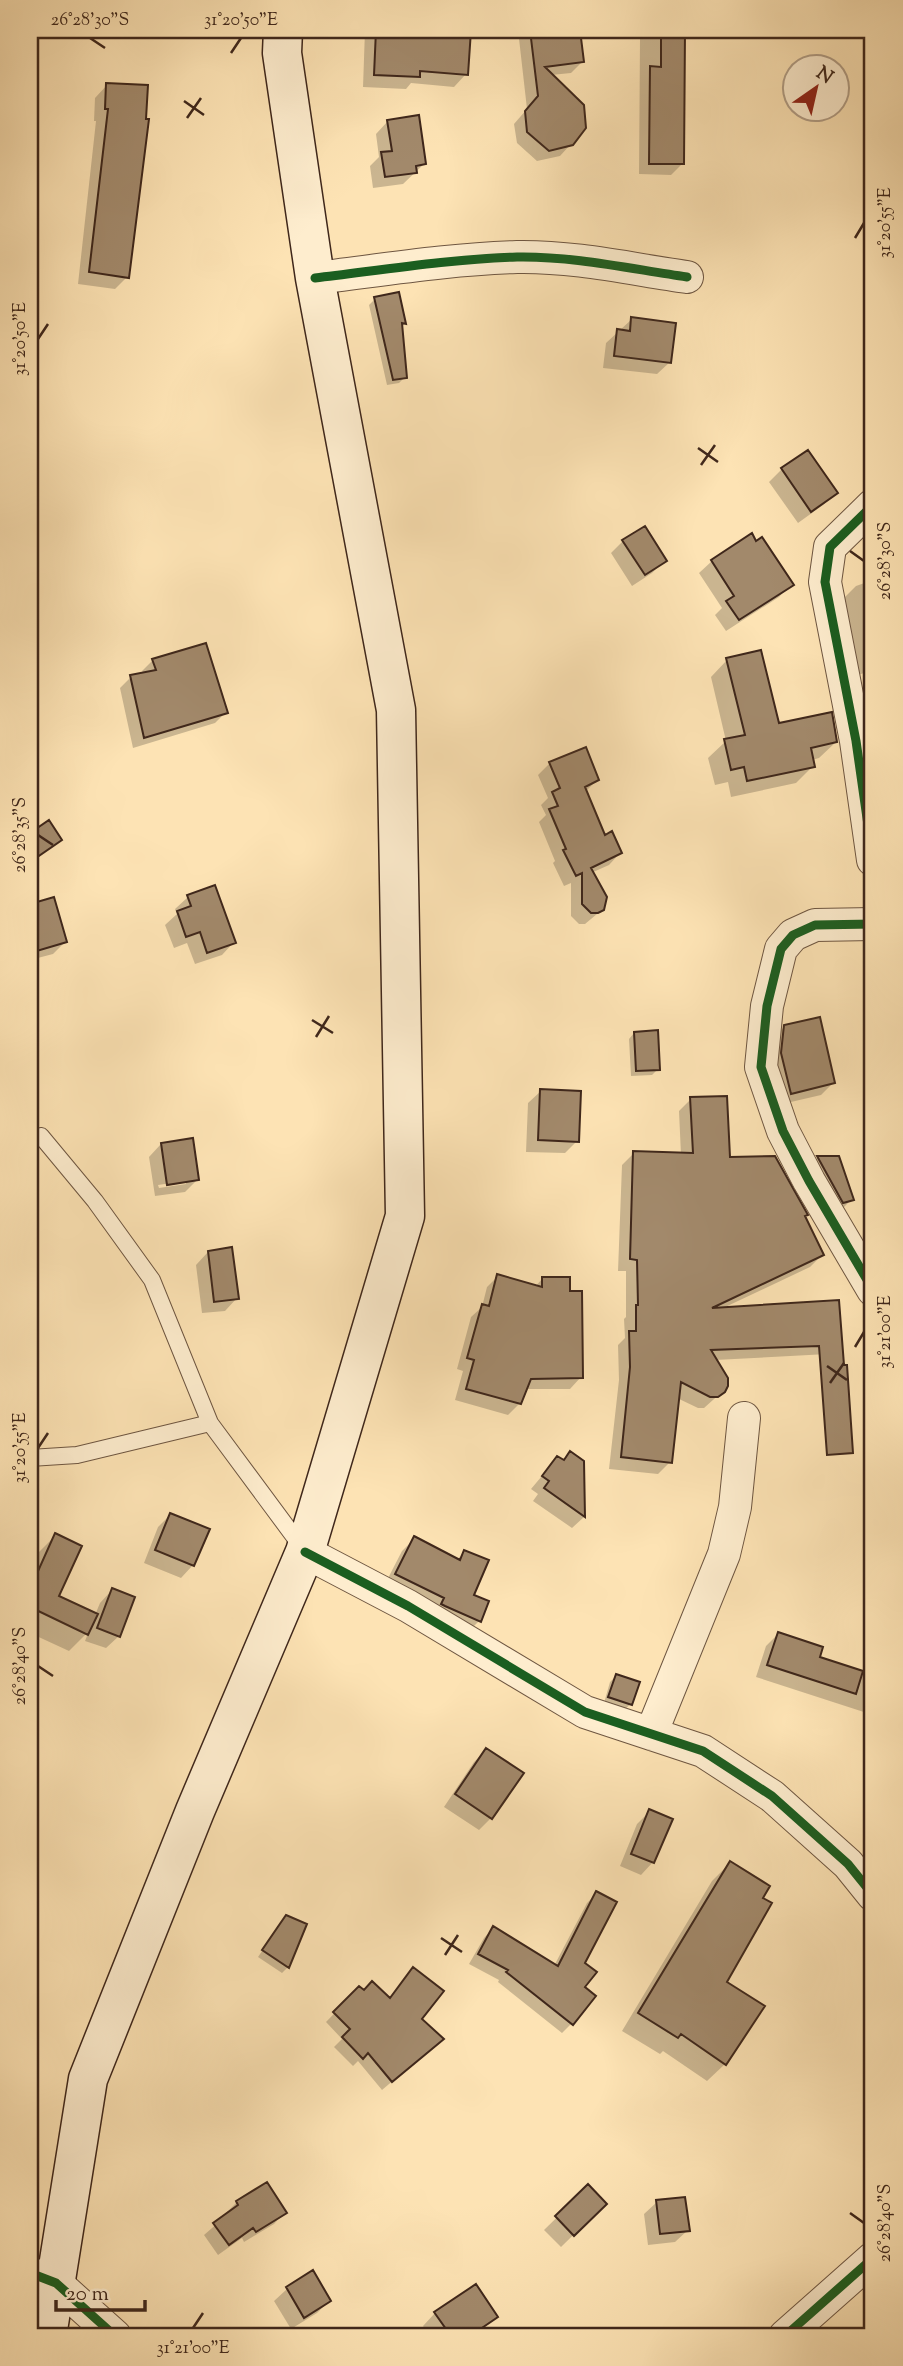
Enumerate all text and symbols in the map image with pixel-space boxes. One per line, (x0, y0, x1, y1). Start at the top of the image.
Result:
text: 26°28'30"S (51, 8, 129, 34)
text: 31°20'50"E (204, 8, 278, 34)
north arrow (780, 52, 850, 122)
text: N (810, 61, 838, 91)
text: 31°20'55"E (873, 187, 899, 259)
text: 31°20'50"E (8, 302, 34, 376)
text: 26°28'30"S (873, 522, 899, 600)
text: 26°28'35"S (8, 797, 34, 873)
text: 31°21'00"E (873, 1295, 899, 1369)
text: 31°20'55"E (8, 1412, 34, 1484)
text: 26°28'40"S (8, 1627, 34, 1705)
text: 26°28'40"S (873, 2184, 899, 2262)
scale bar (56, 2268, 145, 2312)
text: 20 m (66, 2280, 109, 2310)
text: 31°21'00"E (156, 2336, 230, 2362)

